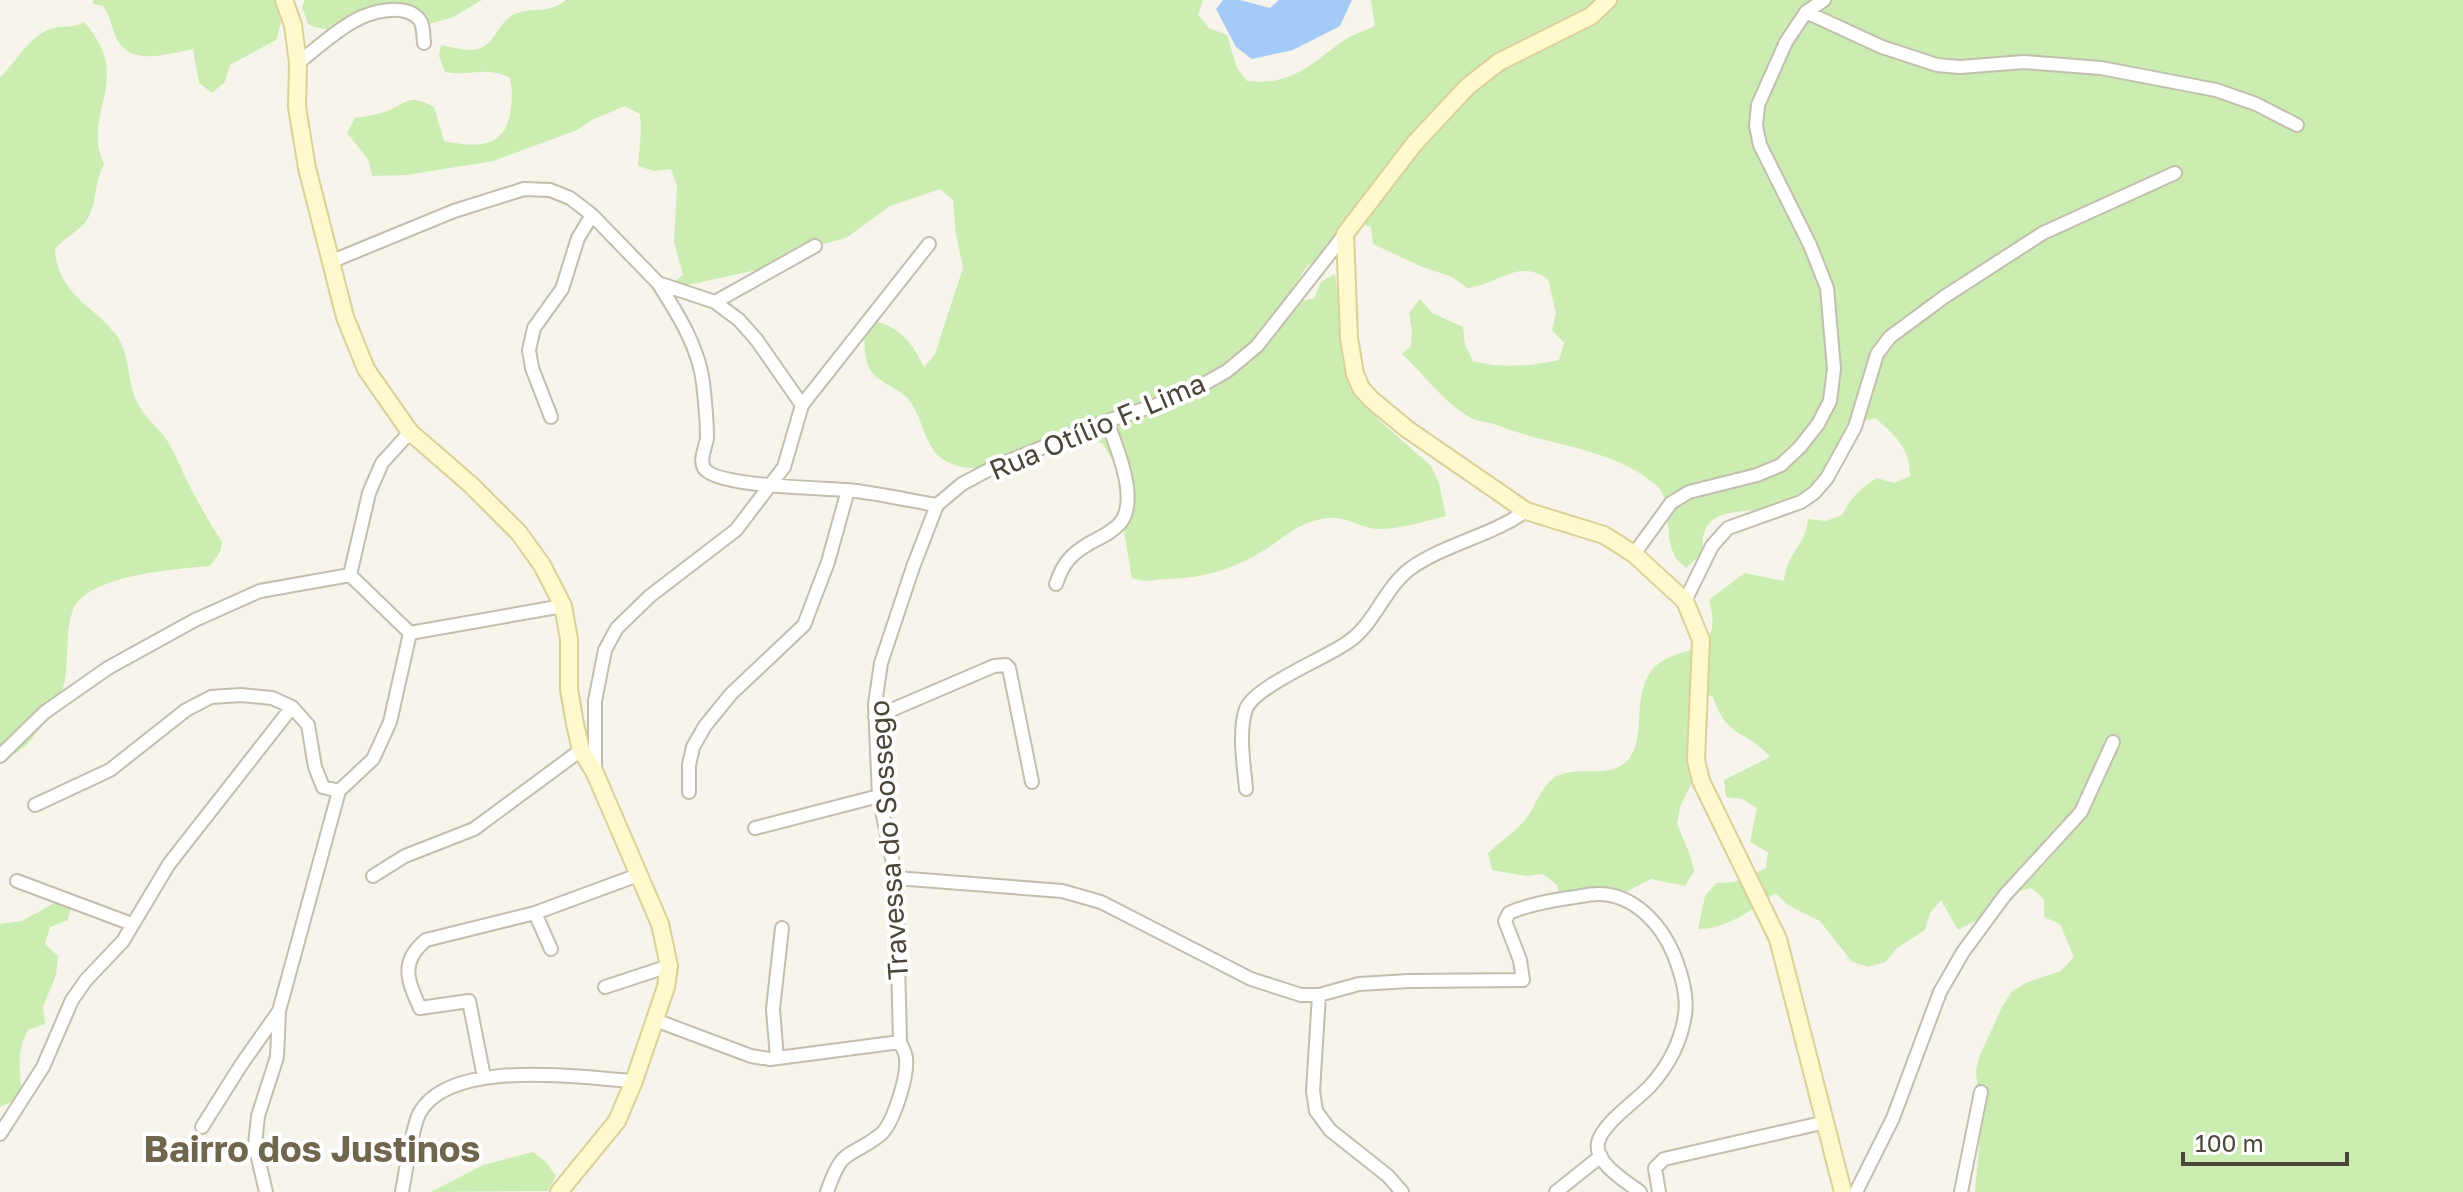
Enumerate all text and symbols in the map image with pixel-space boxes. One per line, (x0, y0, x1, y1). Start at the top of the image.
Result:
street label: Rua Otílio F. Lima (984, 366, 1210, 486)
street label: Travessa do Sossego (862, 699, 914, 981)
scale bar (2183, 1116, 2347, 1166)
district label: Bairro dos Justinos (144, 1127, 480, 1170)
text: 100 m (2195, 1128, 2264, 1157)

